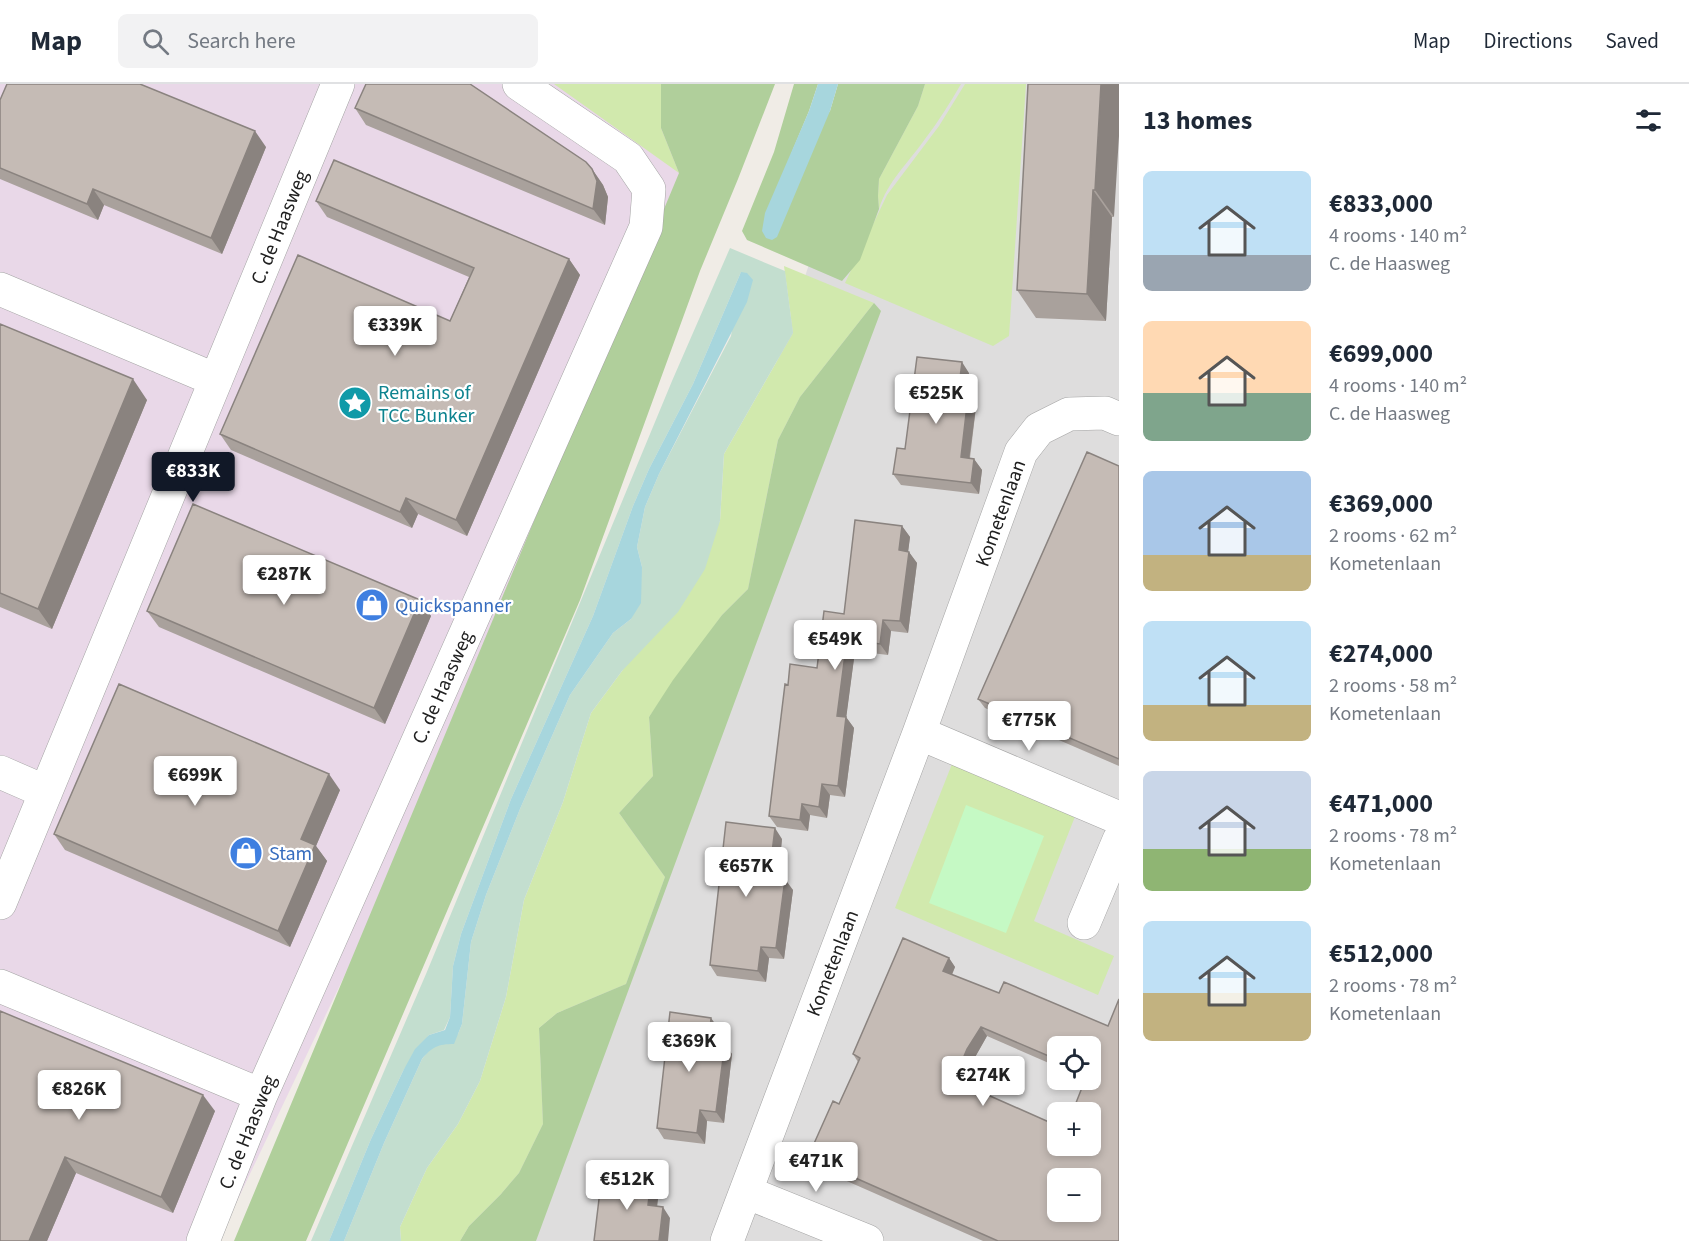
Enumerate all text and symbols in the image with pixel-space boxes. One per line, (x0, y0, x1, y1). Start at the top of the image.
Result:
search box (118, 14, 538, 68)
text: Map (30, 21, 82, 61)
icon: search (139, 25, 172, 58)
text: Search here (187, 25, 296, 57)
text: Map (1413, 26, 1451, 56)
text: Directions (1484, 26, 1572, 56)
text: Saved (1605, 26, 1659, 56)
text: 13 homes (1143, 102, 1252, 139)
icon: filters (1632, 104, 1665, 137)
street label: C. de Haasweg (244, 166, 316, 289)
text: €833,000 (1329, 185, 1433, 222)
icon: home (1191, 195, 1263, 267)
text: 4 rooms · 140 m² (1329, 222, 1467, 250)
text: C. de Haasweg (1329, 250, 1450, 278)
pin: €339K (353, 306, 437, 357)
text: €339K (368, 311, 422, 339)
text: €699,000 (1329, 335, 1433, 372)
icon: home (1191, 345, 1263, 417)
text: 4 rooms · 140 m² (1329, 372, 1467, 400)
pin: €525K (894, 374, 978, 425)
place label: Remains of TCC Bunker (378, 379, 475, 430)
text: €525K (909, 379, 963, 407)
place icon: Remains of TCC Bunker (337, 385, 373, 421)
text: C. de Haasweg (1329, 400, 1450, 428)
pin: €833K (151, 452, 235, 503)
street label: Kometenlaan (969, 456, 1033, 571)
text: €833K (166, 457, 220, 485)
text: €369,000 (1329, 485, 1433, 522)
icon: home (1191, 495, 1263, 567)
text: 2 rooms · 62 m² (1329, 522, 1457, 550)
text: Kometenlaan (1329, 550, 1441, 578)
pin: €287K (242, 555, 326, 606)
text: €287K (257, 560, 311, 588)
shop icon: Quickspanner (354, 587, 390, 623)
place label: Quickspanner (395, 592, 511, 620)
pin: €549K (793, 620, 877, 671)
text: €549K (808, 625, 862, 653)
street label: C. de Haasweg (405, 626, 480, 748)
text: €274,000 (1329, 635, 1433, 672)
icon: home (1191, 645, 1263, 717)
text: 2 rooms · 58 m² (1329, 672, 1457, 700)
text: Kometenlaan (1329, 700, 1441, 728)
pin: €775K (987, 701, 1071, 752)
text: €775K (1002, 706, 1056, 734)
pin: €699K (153, 756, 237, 807)
text: €699K (168, 761, 222, 789)
text: €471,000 (1329, 785, 1433, 822)
icon: home (1191, 795, 1263, 867)
text: 2 rooms · 78 m² (1329, 822, 1457, 850)
shop icon: Stam (228, 835, 264, 871)
place label: Stam (269, 840, 312, 868)
pin: €657K (704, 847, 788, 898)
text: Kometenlaan (1329, 850, 1441, 878)
text: €657K (719, 852, 773, 880)
street label: Kometenlaan (800, 906, 866, 1021)
text: €512,000 (1329, 935, 1433, 972)
icon: home (1191, 945, 1263, 1017)
text: 2 rooms · 78 m² (1329, 972, 1457, 1000)
text: Kometenlaan (1329, 1000, 1441, 1028)
pin: €369K (647, 1022, 731, 1073)
text: €369K (662, 1027, 716, 1055)
map controls (1047, 1036, 1101, 1222)
button: locate (1047, 1036, 1101, 1090)
pin: €274K (941, 1056, 1025, 1107)
text: €274K (956, 1061, 1010, 1089)
pin: €826K (37, 1070, 121, 1121)
street label: C. de Haasweg (212, 1071, 284, 1194)
text: €826K (52, 1075, 106, 1103)
button: + (1047, 1102, 1101, 1156)
pin: €471K (774, 1142, 858, 1193)
text: €471K (789, 1147, 843, 1175)
pin: €512K (585, 1160, 669, 1211)
text: €512K (600, 1165, 654, 1193)
button: − (1047, 1168, 1101, 1222)

